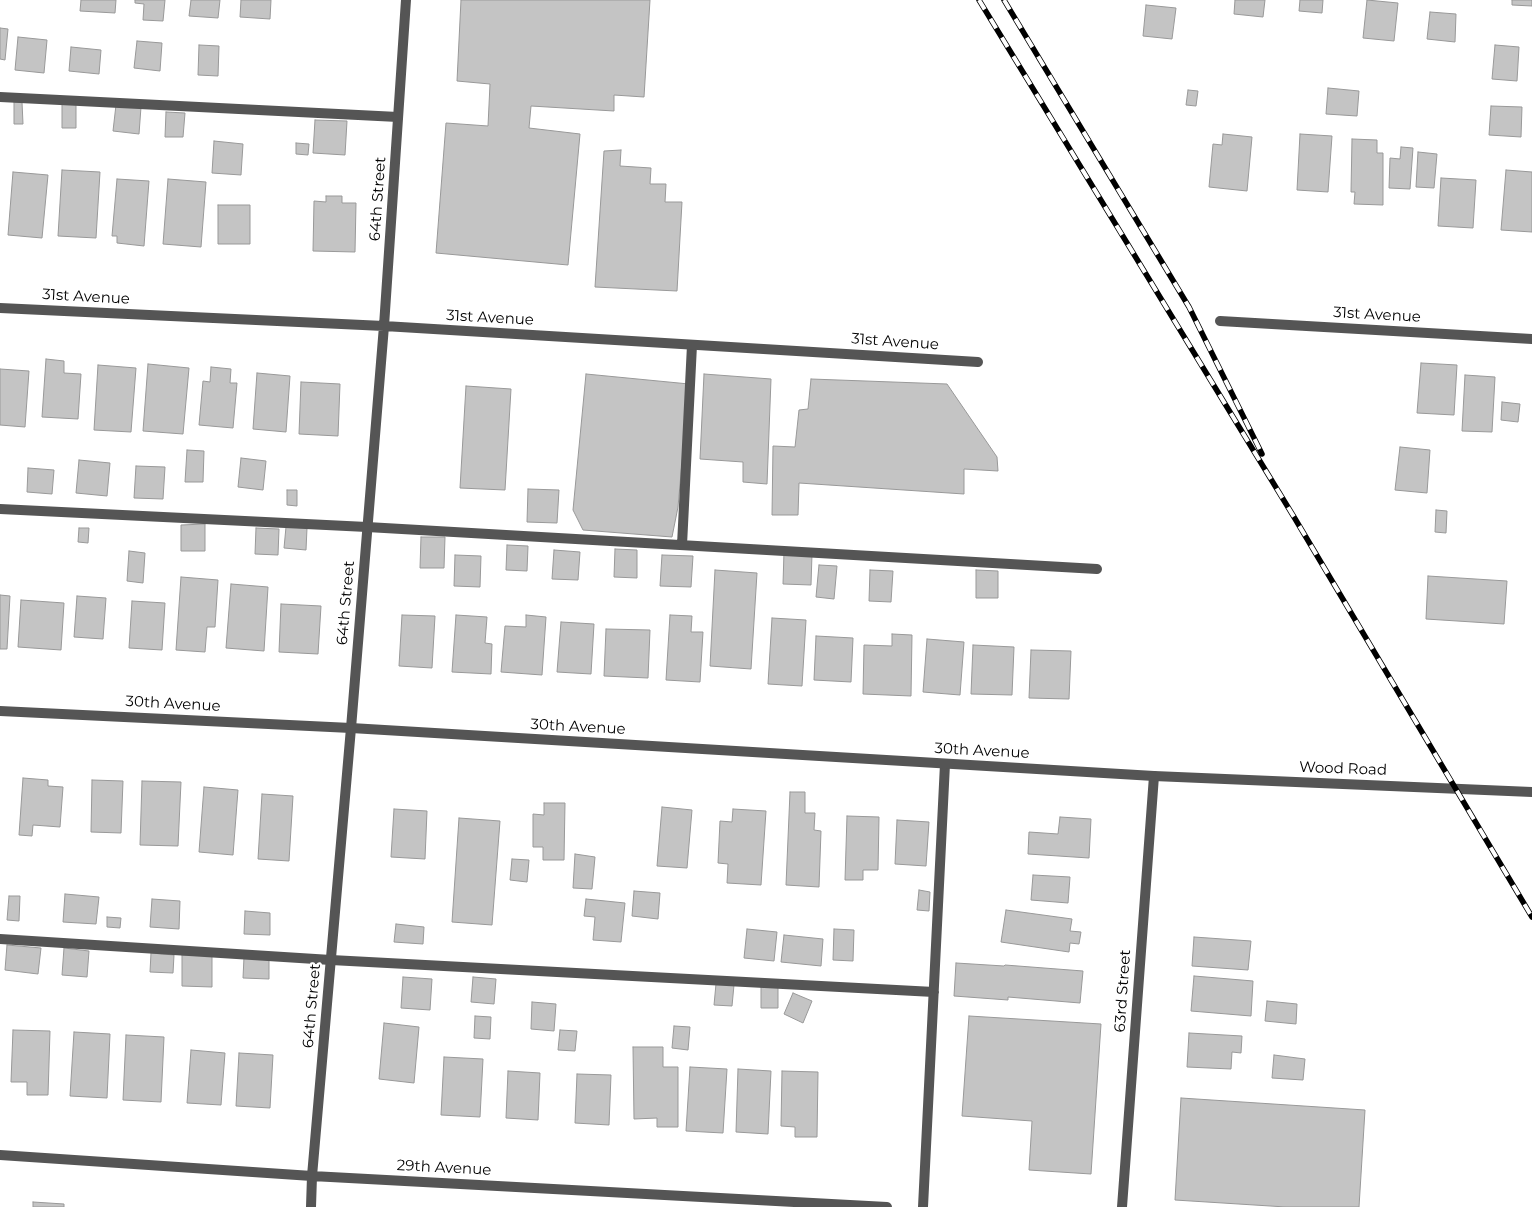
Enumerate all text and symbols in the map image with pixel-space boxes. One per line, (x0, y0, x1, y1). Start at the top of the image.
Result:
street label: 64th Street (366, 156, 390, 242)
street label: 31st Avenue (42, 286, 130, 308)
street label: 31st Avenue (1333, 304, 1421, 326)
street label: 31st Avenue (446, 307, 534, 329)
street label: 31st Avenue (851, 330, 939, 354)
street label: 64th Street (333, 560, 359, 646)
street label: 30th Avenue (125, 693, 221, 715)
street label: 30th Avenue (530, 716, 626, 738)
street label: 30th Avenue (934, 740, 1030, 762)
street label: Wood Road (1299, 758, 1387, 780)
street label: 63rd Street (1111, 949, 1135, 1033)
street label: 64th Street (299, 963, 325, 1049)
street label: 29th Avenue (396, 1157, 492, 1179)

